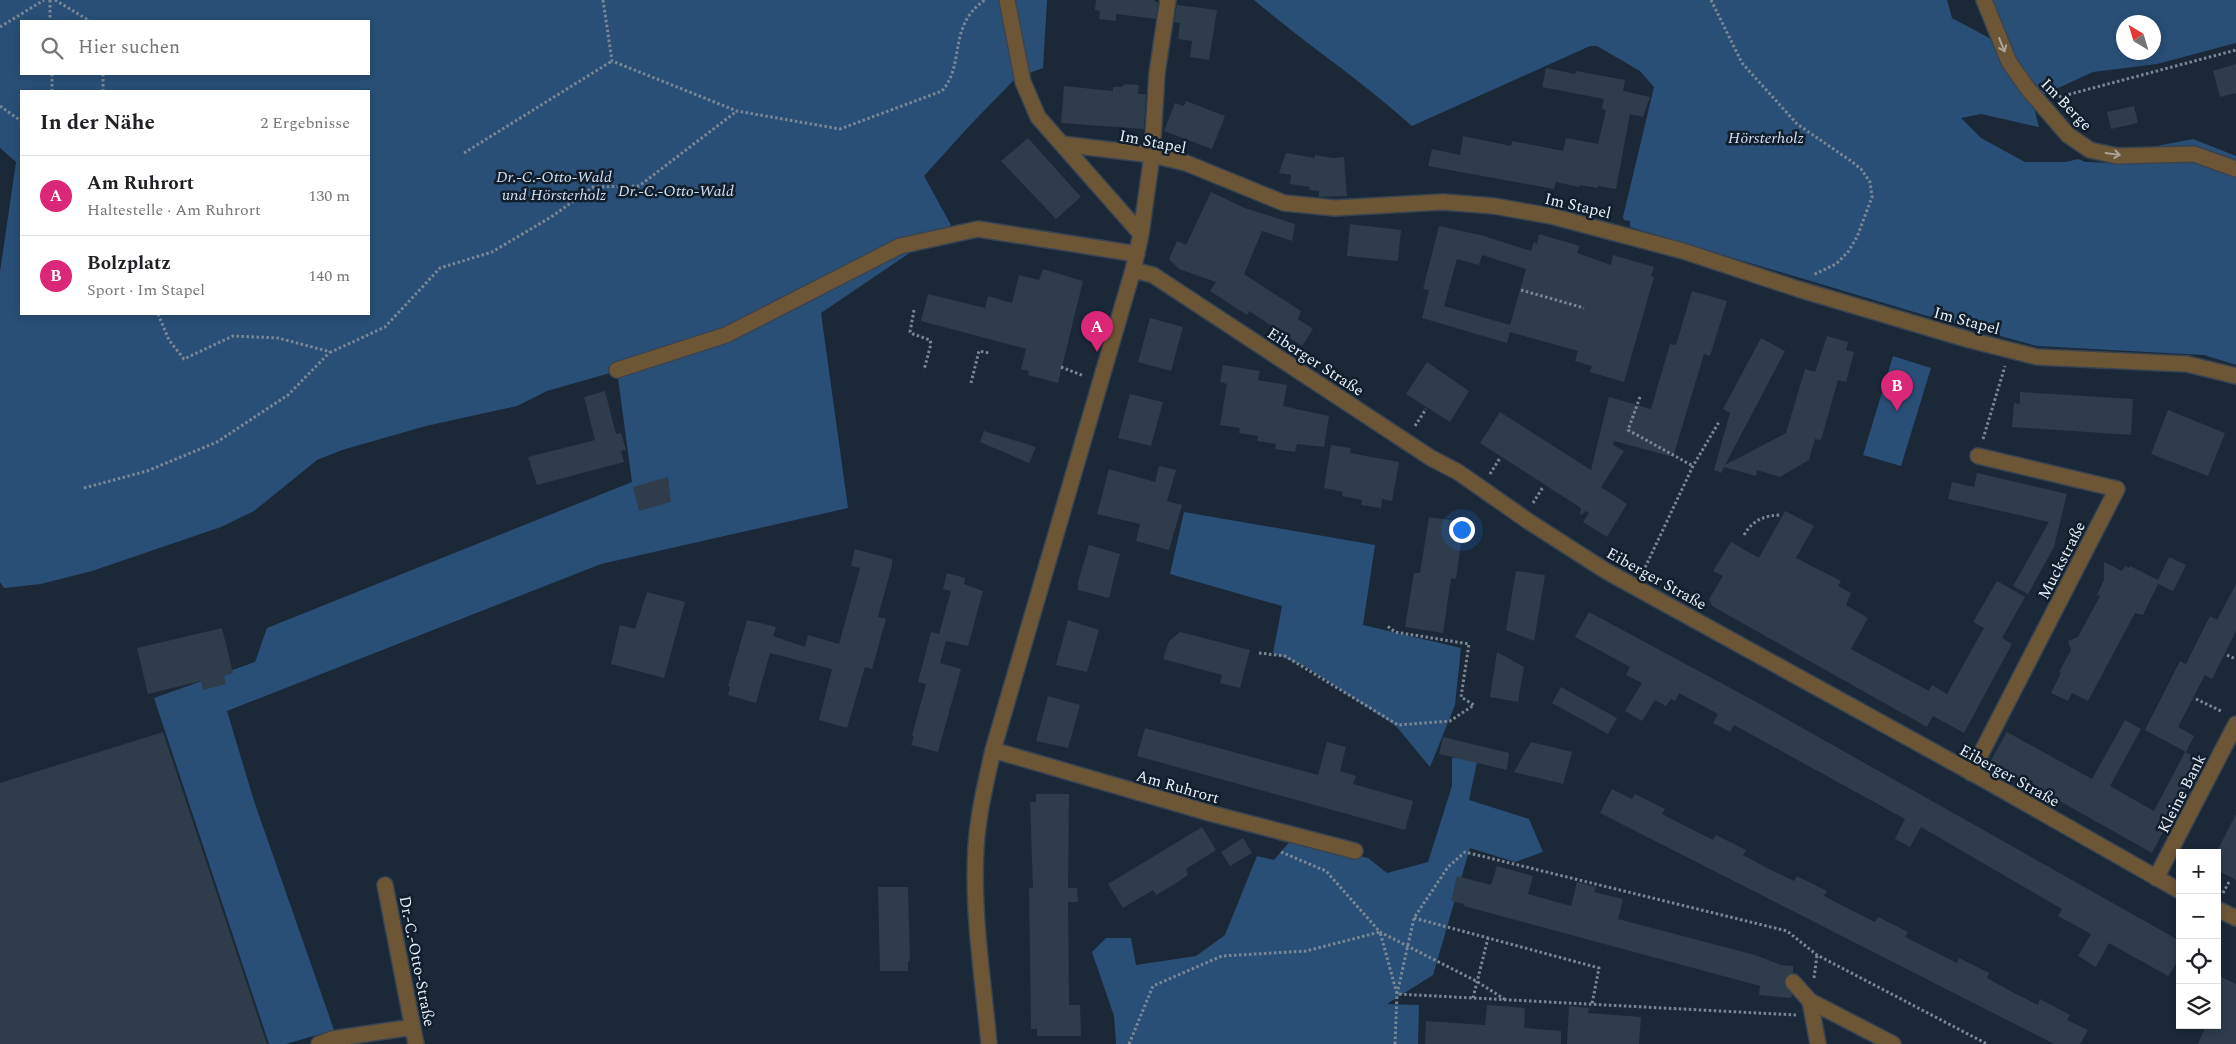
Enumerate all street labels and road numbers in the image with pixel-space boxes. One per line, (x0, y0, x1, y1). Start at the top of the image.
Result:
street label: Im Berge (2035, 73, 2098, 136)
street label: Im Stapel (1117, 124, 1188, 160)
street label: Im Stapel (1542, 187, 1613, 225)
street label: Im Stapel (1931, 301, 2003, 341)
street label: Eiberger Straße (1262, 321, 1369, 402)
street label: Muckstraße (2032, 517, 2092, 604)
street label: Eiberger Straße (1602, 541, 1711, 616)
street label: Eiberger Straße (1955, 738, 2064, 813)
street label: Kleine Bank (2152, 750, 2212, 837)
street label: Am Ruhrort (1133, 764, 1223, 810)
street label: Dr.-C.-Otto-Straße (393, 894, 441, 1029)

